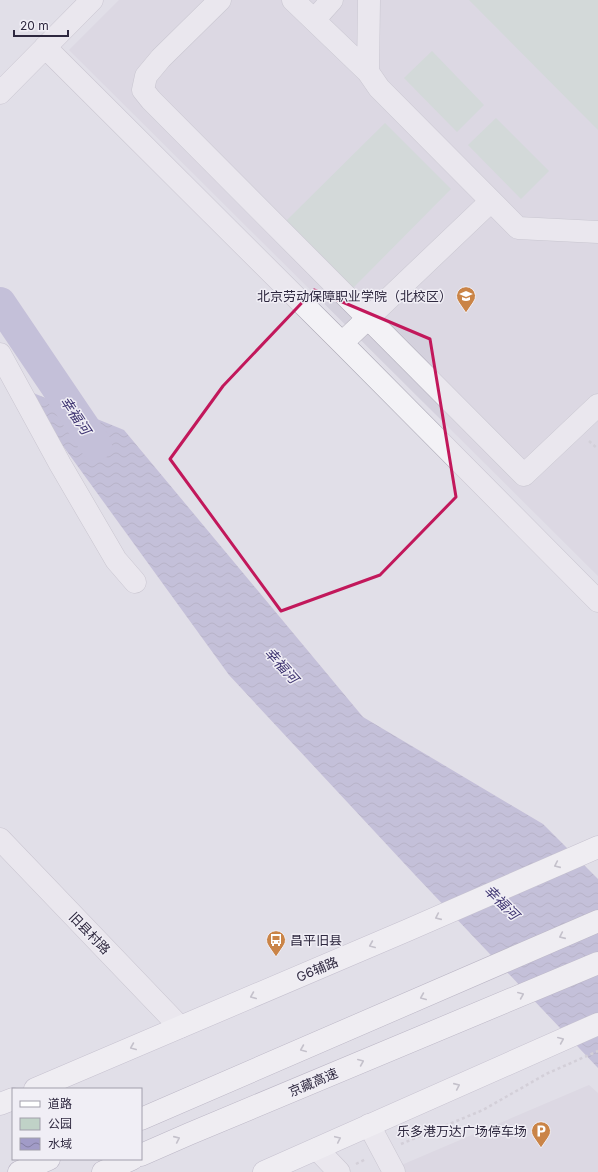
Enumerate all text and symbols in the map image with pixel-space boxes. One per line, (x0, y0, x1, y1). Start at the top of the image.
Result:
scale bar (14, 12, 68, 38)
text: 20 m (20, 18, 49, 33)
school or university icon: 北京劳动保障职业学院（北校区） (455, 285, 477, 313)
place label: 北京劳动保障职业学院（北校区） (257, 288, 452, 304)
water label: 幸福河 (57, 393, 96, 440)
water label: 幸福河 (262, 644, 304, 689)
one-way arrow (553, 860, 561, 868)
water label: 幸福河 (481, 881, 525, 925)
street label: 旧县村路 (66, 909, 114, 957)
one-way arrow (434, 912, 442, 920)
bus stop icon: 昌平旧县 (265, 929, 287, 957)
one-way arrow (559, 931, 567, 939)
place label: 昌平旧县 (290, 932, 342, 948)
one-way arrow (369, 940, 377, 948)
street label: G6辅路 (294, 953, 340, 985)
one-way arrow (249, 991, 257, 999)
one-way arrow (518, 992, 525, 1000)
one-way arrow (419, 993, 426, 1001)
one-way arrow (556, 1037, 564, 1045)
one-way arrow (130, 1042, 138, 1050)
one-way arrow (300, 1044, 308, 1052)
one-way arrow (358, 1059, 365, 1067)
street label: 京藏高速 (286, 1064, 340, 1100)
one-way arrow (453, 1083, 460, 1091)
legend (12, 1088, 142, 1160)
text: 道路 (48, 1096, 72, 1111)
text: 公园 (48, 1116, 72, 1131)
parking icon: 乐多港万达广场停车场 (530, 1120, 552, 1148)
place label: 乐多港万达广场停车场 (397, 1123, 527, 1139)
text: 水域 (48, 1136, 72, 1151)
one-way arrow (172, 1136, 180, 1144)
one-way arrow (334, 1136, 342, 1144)

